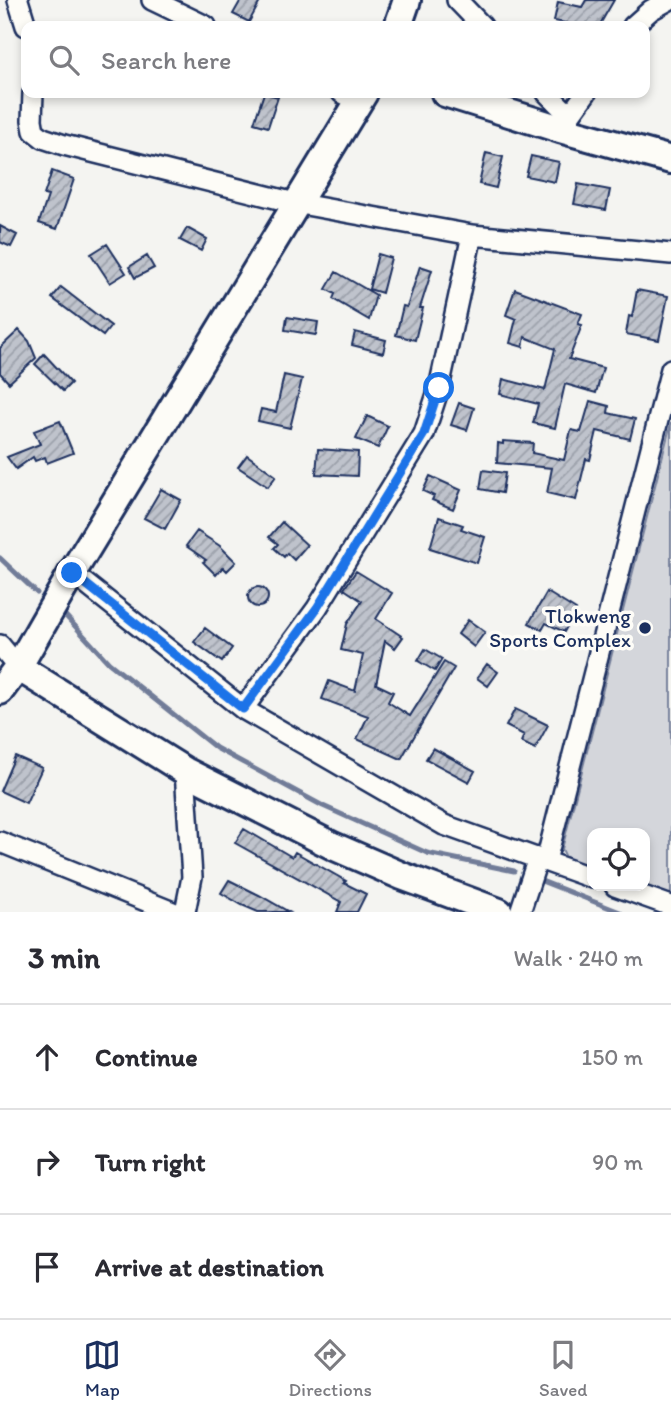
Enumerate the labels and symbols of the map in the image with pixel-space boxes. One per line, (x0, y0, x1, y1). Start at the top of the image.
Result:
route start (423, 372, 454, 403)
route end (56, 557, 87, 588)
place label: Tlokweng Sports Complex (489, 603, 631, 652)
marker: Tlokweng Sports Complex (637, 620, 653, 636)

